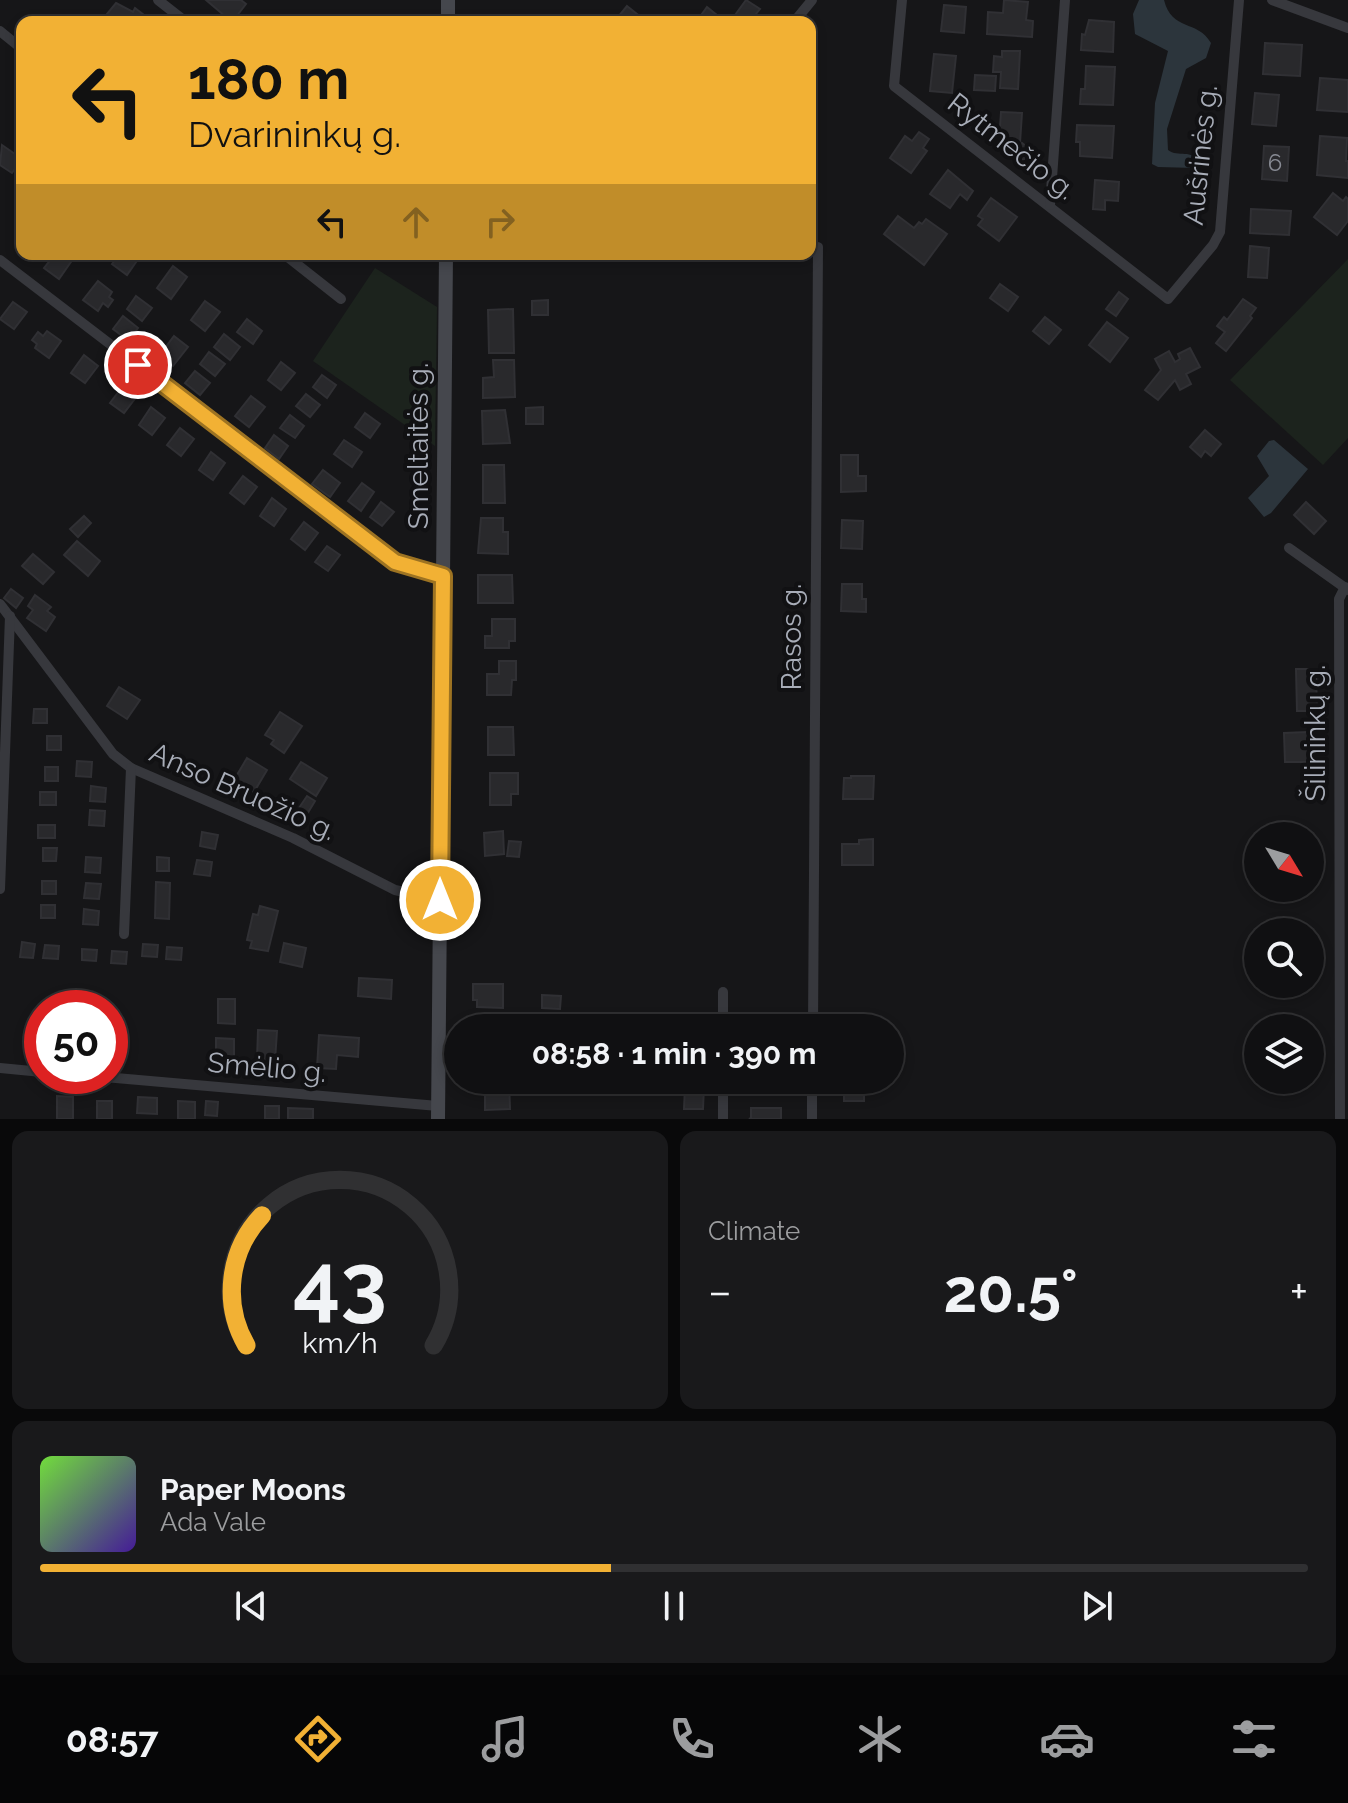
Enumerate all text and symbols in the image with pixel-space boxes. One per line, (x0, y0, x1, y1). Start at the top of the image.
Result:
text: 180 m (188, 46, 349, 112)
icon: left (56, 48, 160, 152)
street label: Aušrinės g. (1177, 83, 1224, 227)
street label: Rytmečio g. (941, 86, 1082, 206)
text: Dvarininkų g. (188, 113, 401, 155)
house number: 6 (1268, 148, 1282, 177)
icon: left (310, 200, 354, 244)
icon: ahead (394, 200, 438, 244)
icon: right (478, 200, 522, 244)
pin (104, 331, 172, 399)
icon: arrive (116, 343, 160, 387)
street label: Smeltaitės g. (402, 363, 435, 529)
street label: Rasos g. (775, 584, 808, 690)
street label: Šilininkų g. (1298, 665, 1332, 801)
street label: Anso Bruožio g. (145, 736, 341, 847)
north arrow (1244, 822, 1324, 902)
map controls (1244, 822, 1324, 1094)
position arrow (398, 858, 482, 942)
button: search (1244, 918, 1324, 998)
speed limit sign: 50 (24, 990, 128, 1094)
button: layers (1244, 1014, 1324, 1094)
text: 08:58 · 1 min · 390 m (532, 1036, 816, 1071)
street label: Smėlio g. (206, 1046, 328, 1089)
text: Climate (708, 1216, 800, 1246)
text: 43 (293, 1234, 387, 1331)
text: 20.5° (943, 1256, 1078, 1326)
text: − (708, 1266, 732, 1317)
text: + (1290, 1266, 1308, 1317)
text: km/h (302, 1326, 378, 1360)
text: Paper Moons (160, 1472, 346, 1507)
text: Ada Vale (160, 1507, 266, 1537)
icon: previous (229, 1584, 273, 1628)
icon: pause (652, 1584, 696, 1628)
icon: next (1075, 1584, 1119, 1628)
icon: directions (290, 1711, 346, 1767)
icon: music (477, 1711, 533, 1767)
icon: phone (664, 1711, 720, 1767)
icon: climate (852, 1711, 908, 1767)
icon: car (1039, 1711, 1095, 1767)
icon: filters (1226, 1711, 1282, 1767)
text: 08:57 (66, 1718, 159, 1760)

